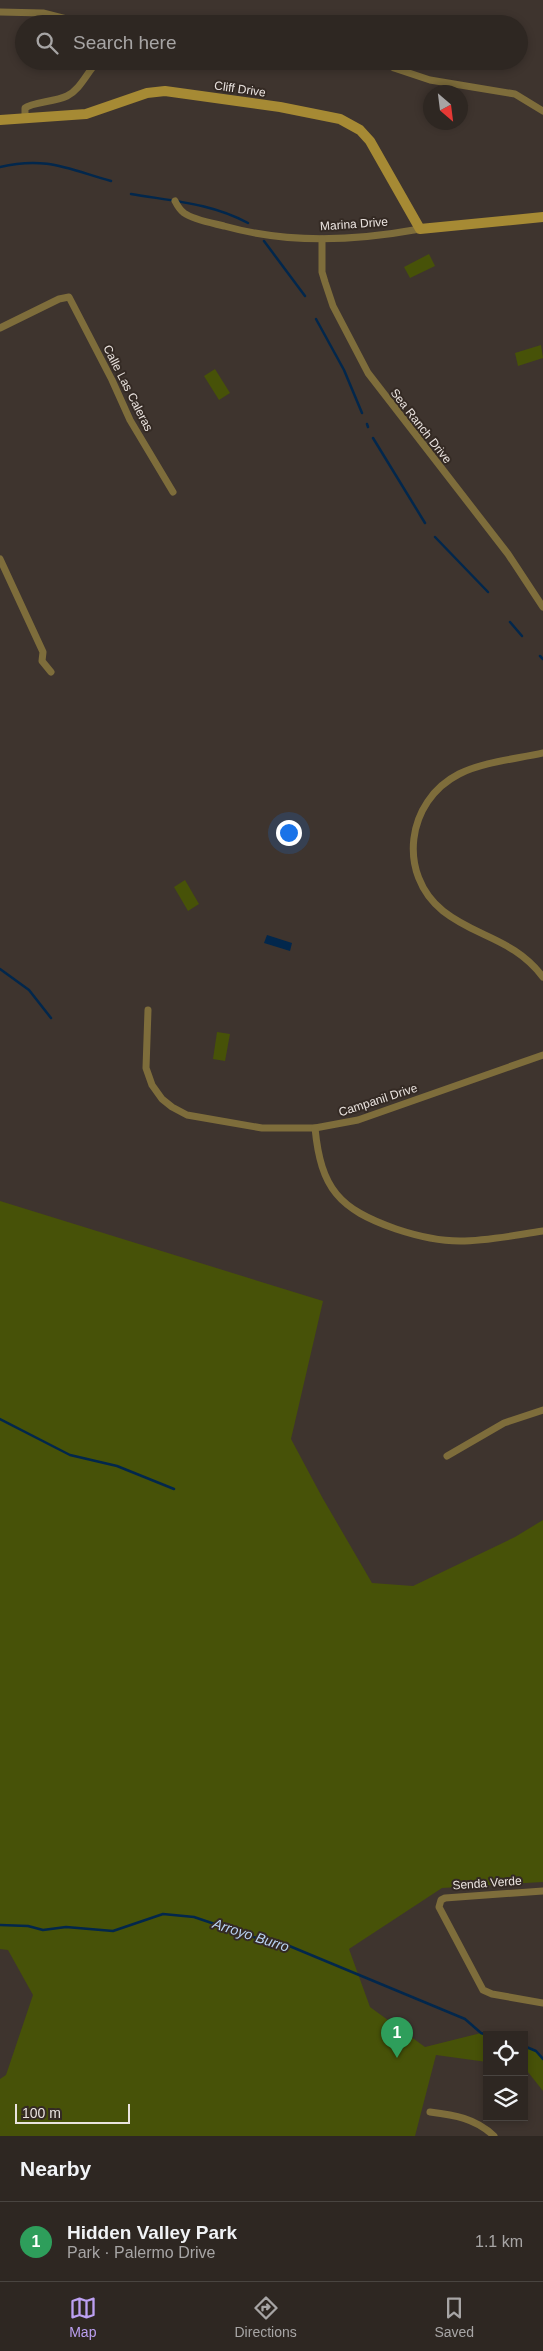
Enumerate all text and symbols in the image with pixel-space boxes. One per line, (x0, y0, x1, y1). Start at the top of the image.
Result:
search box (15, 15, 528, 70)
icon: search (33, 29, 61, 57)
text: Search here (73, 32, 177, 53)
street label: Cliff Drive (213, 78, 267, 100)
north arrow (423, 85, 468, 130)
street label: Marina Drive (320, 215, 389, 233)
street label: Calle Las Caleras (100, 343, 156, 433)
street label: Sea Ranch Drive (388, 386, 455, 466)
your location (276, 820, 302, 846)
street label: Campanil Drive (337, 1081, 419, 1119)
street label: Senda Verde (452, 1874, 522, 1892)
water label: Arroyo Burro (210, 1915, 291, 1955)
pin: 1 (381, 2017, 413, 2058)
map controls (483, 2031, 528, 2121)
button: locate (483, 2031, 528, 2076)
button: layers (483, 2076, 528, 2121)
scale bar (15, 2101, 130, 2124)
text: 100 m (22, 2105, 61, 2121)
text: Nearby (20, 2157, 91, 2180)
text: Hidden Valley Park (67, 2222, 237, 2243)
text: 1 (32, 2233, 40, 2250)
text: 1.1 km (475, 2233, 523, 2250)
text: Park · Palermo Drive (67, 2244, 215, 2261)
tab: Map (69, 2294, 97, 2340)
tab: Directions (235, 2294, 297, 2340)
tab: Saved (434, 2294, 474, 2340)

